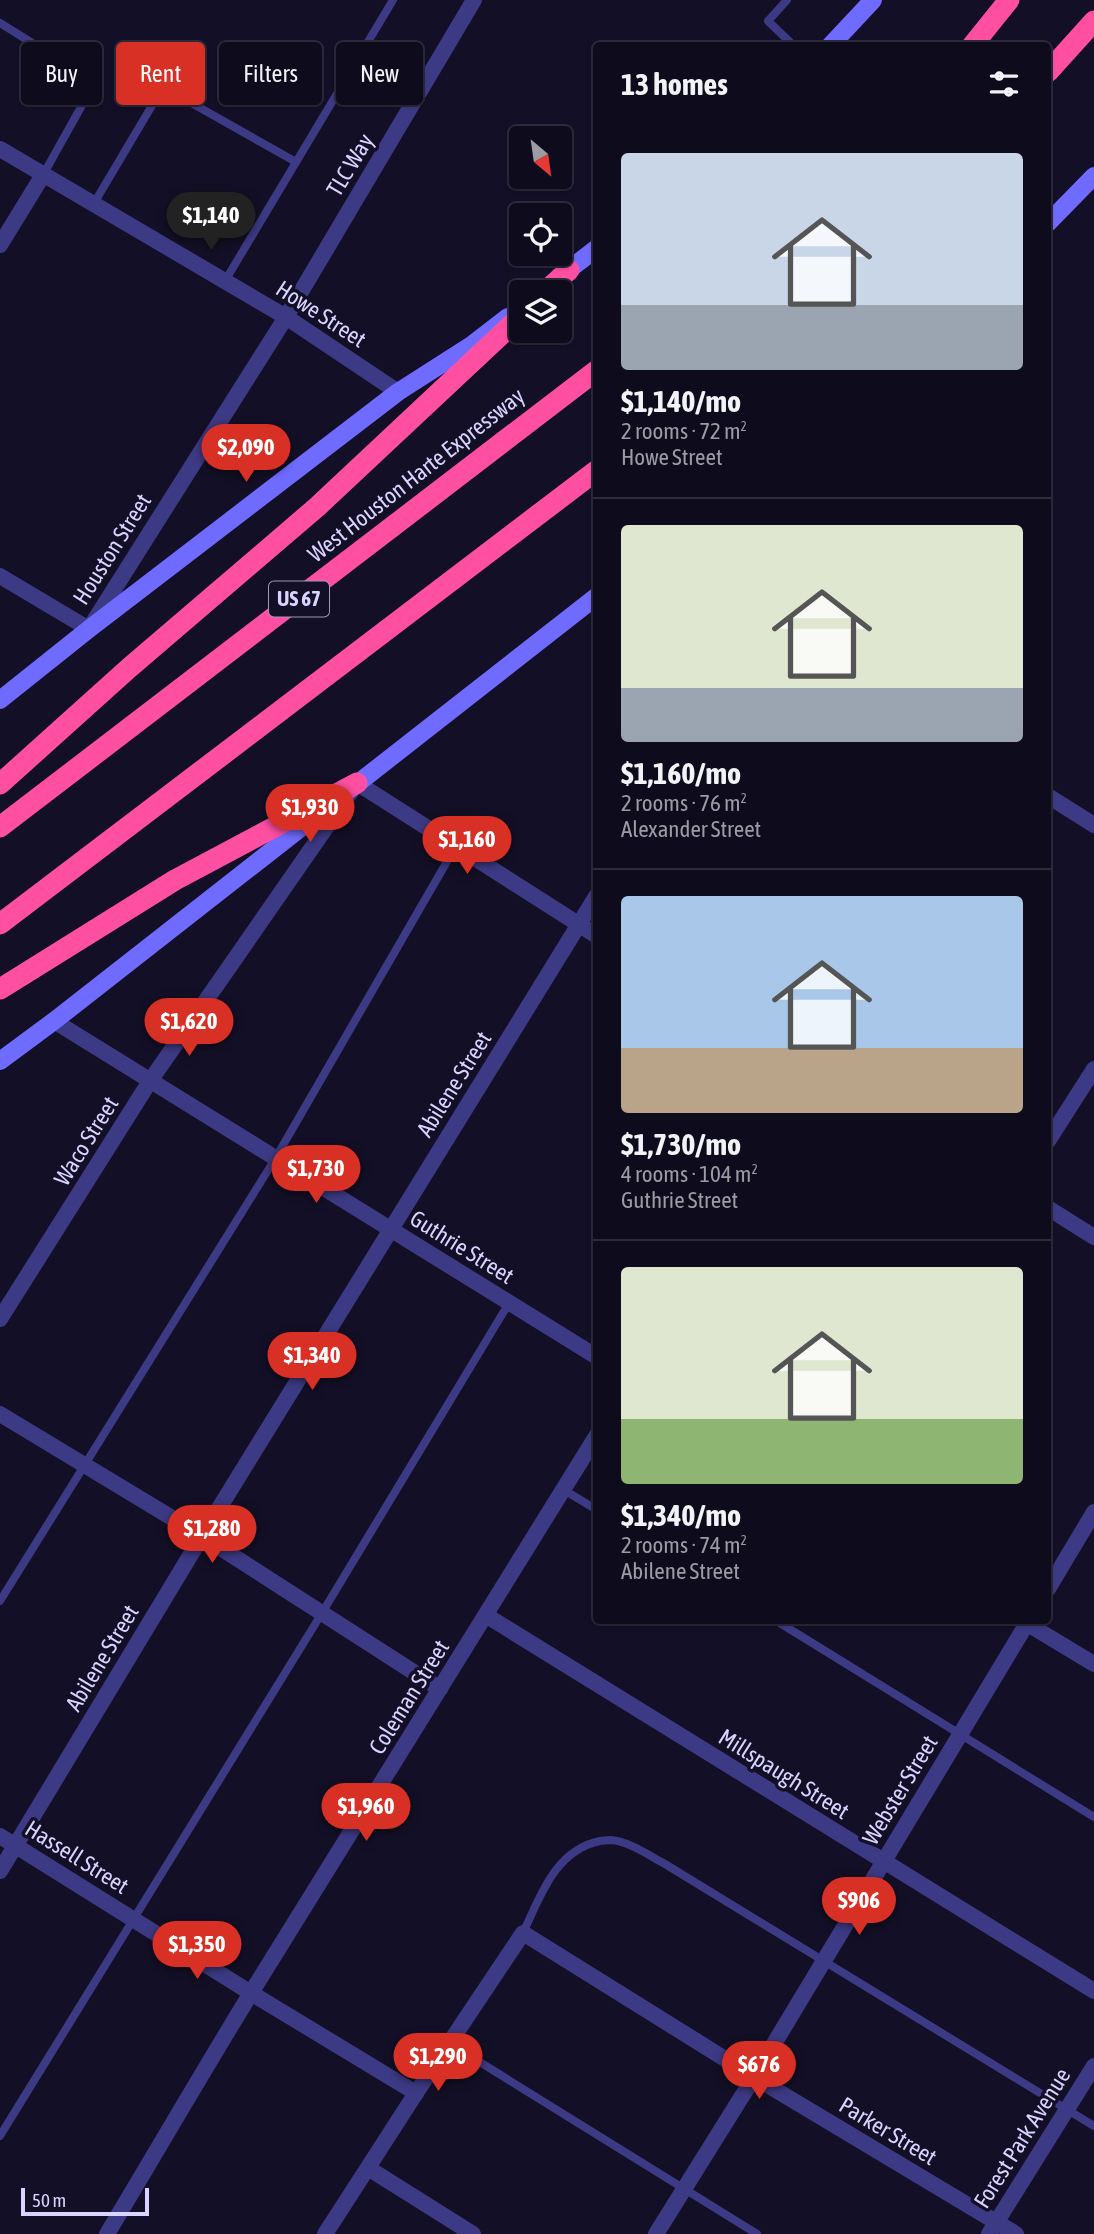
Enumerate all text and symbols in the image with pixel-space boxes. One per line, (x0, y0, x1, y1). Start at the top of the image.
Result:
chip: Buy (21, 42, 102, 105)
chip: Rent (116, 42, 205, 105)
chip: Filters (219, 42, 322, 105)
chip: New (336, 42, 423, 105)
icon: filters (985, 65, 1023, 103)
text: 13 homes (621, 67, 728, 101)
north arrow (509, 126, 572, 189)
map controls (509, 126, 572, 343)
street label: TLC Way (321, 129, 379, 201)
pin: $1,140 (154, 192, 268, 252)
icon: home (759, 199, 885, 325)
text: $1,140 (183, 202, 240, 228)
button: locate (509, 203, 572, 266)
street label: Howe Street (271, 275, 371, 353)
button: layers (509, 280, 572, 343)
street label: West Houston Harte Expressway (303, 383, 529, 567)
text: $1,140/mo (621, 384, 741, 418)
text: 2 rooms · 72 m² (621, 418, 747, 444)
pin: $2,090 (189, 424, 303, 484)
text: $2,090 (218, 434, 275, 460)
text: Howe Street (621, 444, 723, 470)
street label: Houston Street (68, 489, 156, 609)
icon: home (759, 571, 885, 697)
road number: US 67 (269, 582, 329, 616)
text: $1,160/mo (621, 756, 741, 790)
pin: $1,930 (253, 784, 367, 844)
text: 2 rooms · 76 m² (621, 790, 747, 816)
text: $1,930 (282, 794, 339, 820)
pin: $1,160 (410, 816, 524, 876)
text: Alexander Street (621, 816, 761, 842)
text: $1,160 (439, 826, 496, 852)
icon: home (759, 942, 885, 1068)
pin: $1,620 (132, 998, 246, 1058)
text: $1,620 (161, 1008, 218, 1034)
street label: Abilene Street (411, 1027, 497, 1141)
street label: Waco Street (49, 1092, 123, 1190)
text: $1,730/mo (621, 1127, 741, 1161)
pin: $1,730 (259, 1146, 373, 1205)
text: $1,730 (288, 1155, 345, 1181)
text: 4 rooms · 104 m² (621, 1161, 758, 1187)
text: Guthrie Street (621, 1187, 738, 1213)
street label: Guthrie Street (405, 1205, 519, 1289)
icon: home (759, 1313, 885, 1439)
pin: $1,340 (255, 1332, 369, 1392)
text: $1,340 (284, 1342, 341, 1368)
text: $1,340/mo (621, 1498, 741, 1532)
pin: $1,280 (155, 1506, 269, 1565)
text: $1,280 (184, 1515, 241, 1541)
text: 2 rooms · 74 m² (621, 1532, 747, 1558)
text: Abilene Street (621, 1558, 740, 1584)
street label: Abilene Street (60, 1600, 144, 1716)
street label: Coleman Street (364, 1635, 454, 1759)
street label: Millspaugh Street (714, 1724, 854, 1824)
street label: Webster Street (857, 1731, 943, 1849)
pin: $1,960 (309, 1784, 423, 1843)
text: $1,960 (338, 1793, 395, 1819)
street label: Hassell Street (21, 1815, 133, 1899)
pin: $906 (818, 1878, 900, 1937)
text: $906 (838, 1887, 880, 1913)
pin: $1,350 (140, 1922, 254, 1981)
text: $1,350 (169, 1931, 226, 1957)
pin: $1,290 (381, 2034, 495, 2093)
pin: $676 (718, 2042, 800, 2101)
text: $1,290 (410, 2043, 467, 2069)
text: $676 (738, 2051, 780, 2077)
street label: Forest Park Avenue (969, 2063, 1075, 2213)
street label: Parker Street (835, 2092, 941, 2170)
scale bar (21, 2185, 149, 2217)
text: 50 m (32, 2189, 66, 2211)

